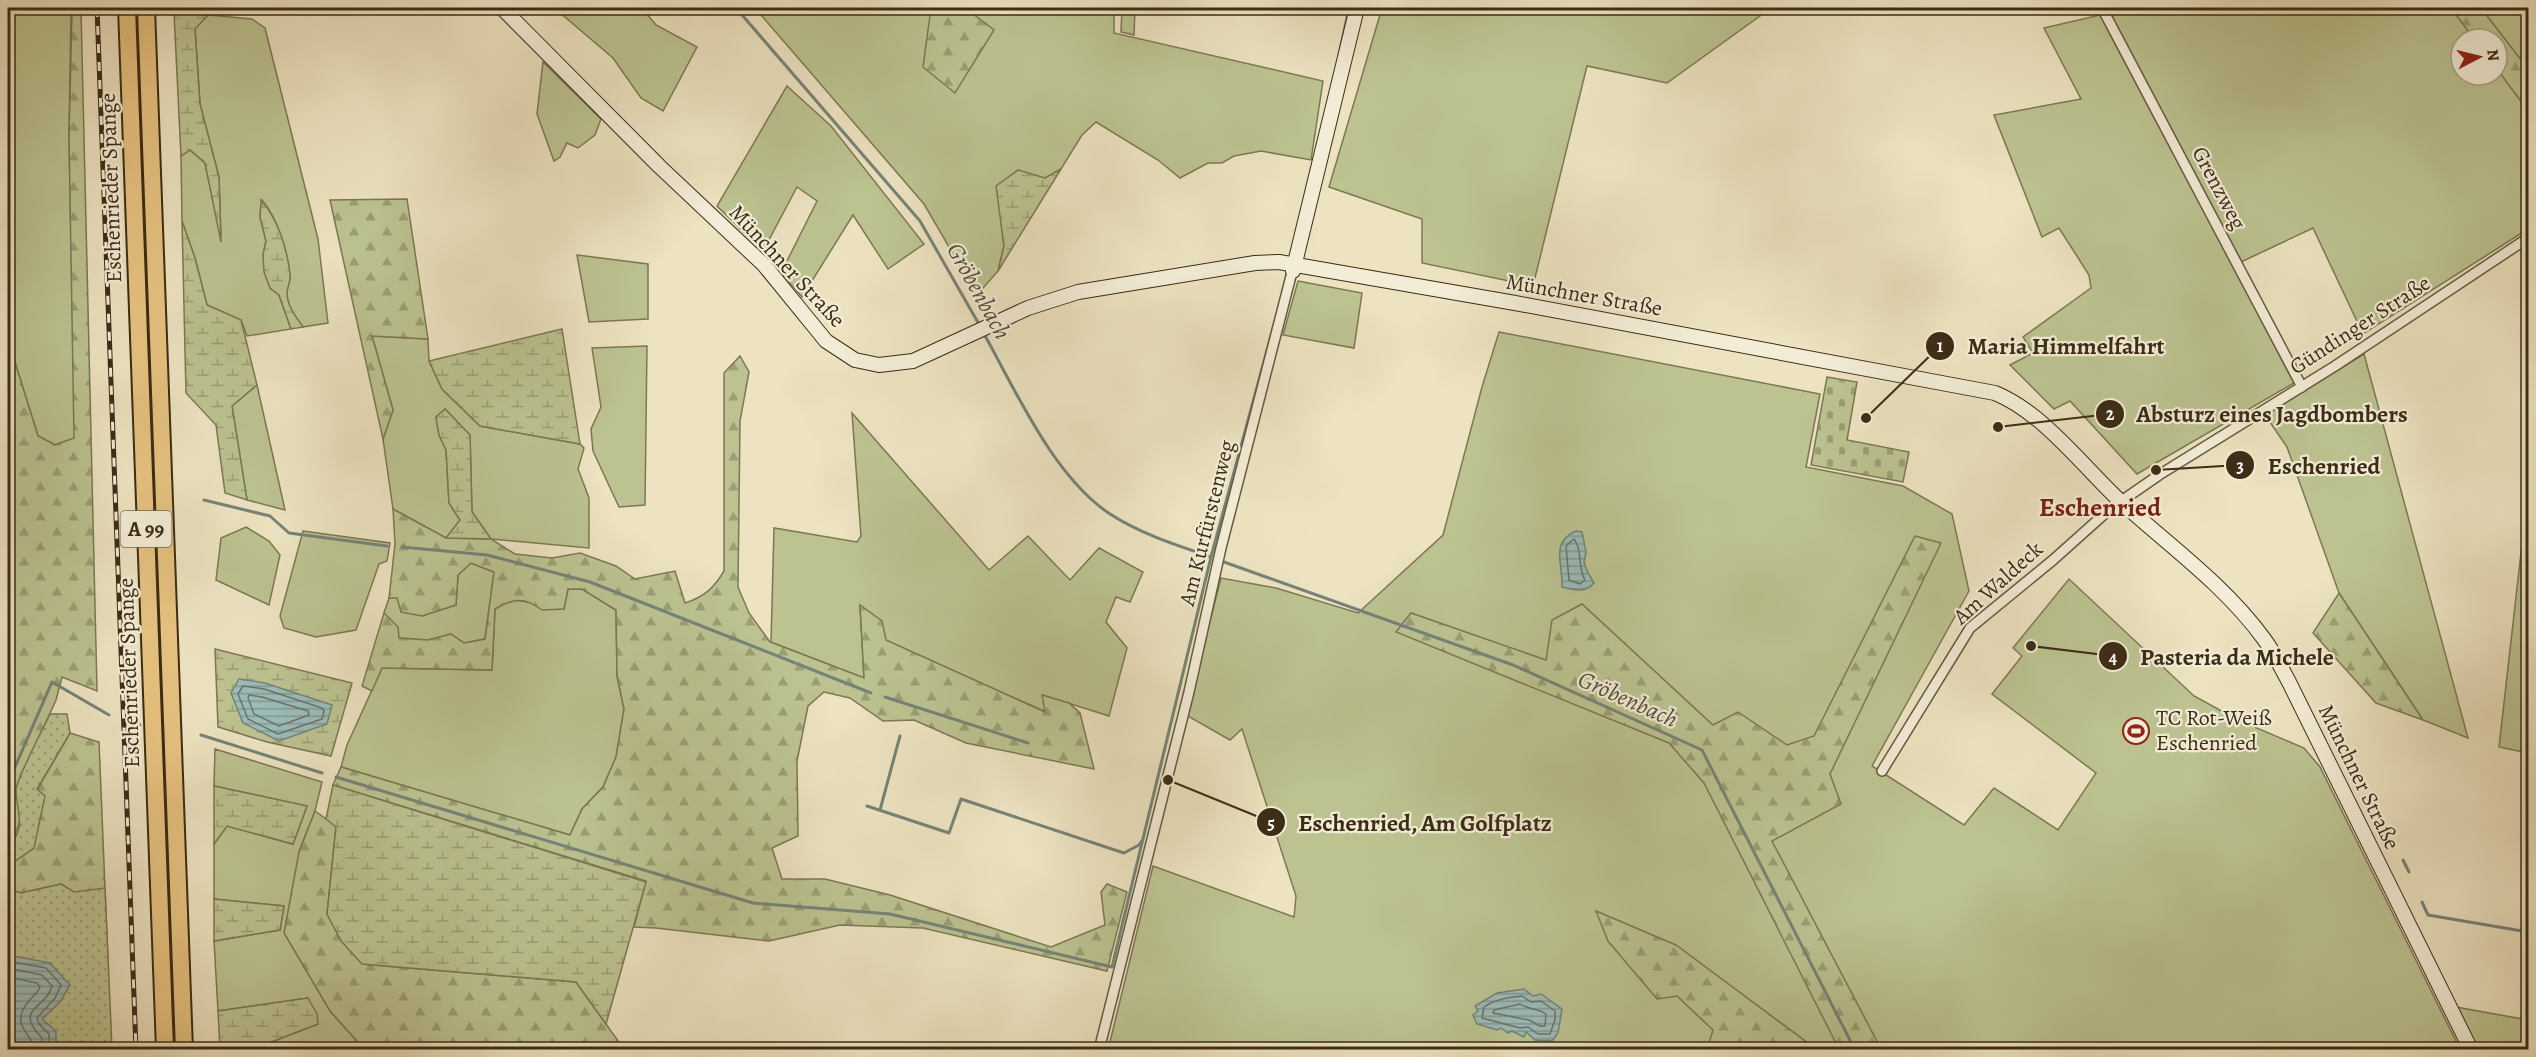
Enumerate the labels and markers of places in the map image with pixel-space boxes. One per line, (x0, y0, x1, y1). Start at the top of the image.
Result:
callout: Maria Himmelfahrt (1925, 325, 2176, 367)
callout: Absturz eines Jagdbombers (2095, 393, 2420, 435)
callout: Eschenried (2225, 444, 2392, 486)
callout: Pasteria da Michele (2098, 635, 2346, 677)
place label: TC Rot-Weiß Eschenried (2156, 703, 2271, 758)
sports icon: TC Rot-Weiß Eschenried (2121, 716, 2151, 746)
callout: Eschenried, Am Golfplatz (1256, 801, 1564, 843)

